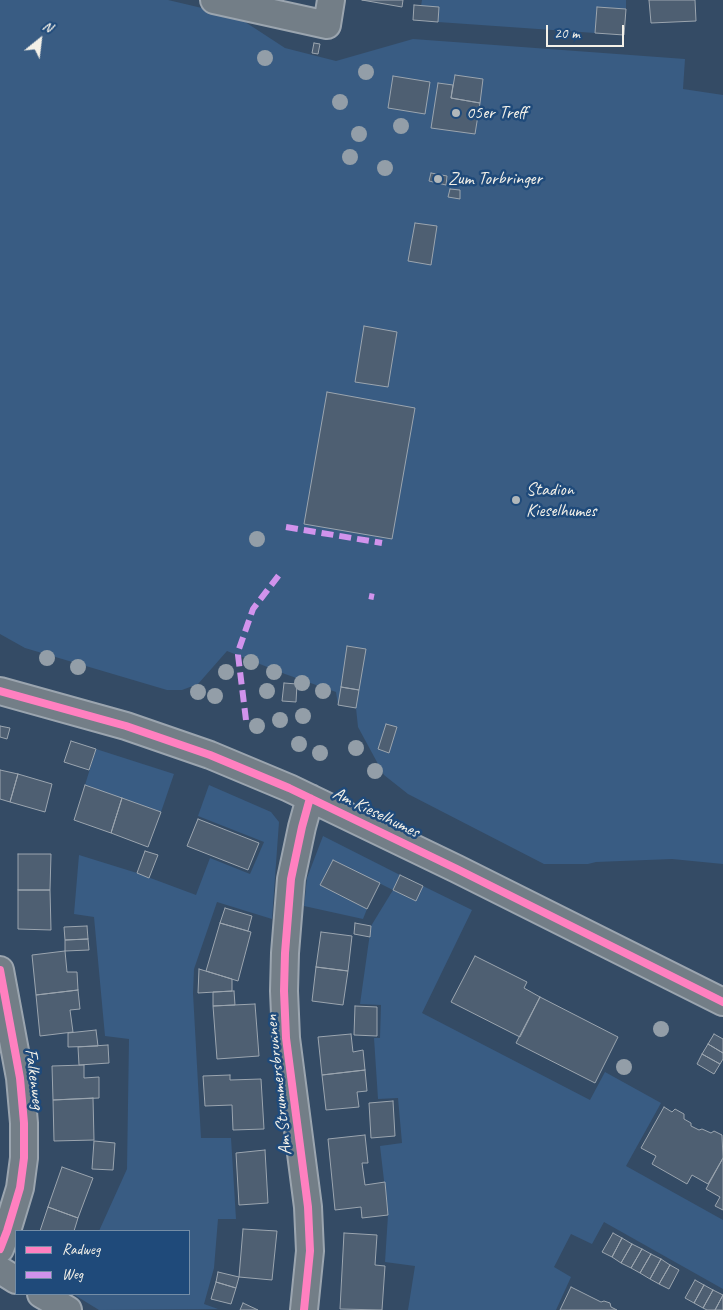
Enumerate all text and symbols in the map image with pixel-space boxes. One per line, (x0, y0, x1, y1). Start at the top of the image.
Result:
north arrow (15, 15, 65, 65)
scale bar (548, 15, 626, 47)
text: N (40, 17, 55, 36)
text: 20 m (554, 24, 580, 43)
place label: 05er Treff (466, 102, 527, 124)
marker: 05er Treff (450, 107, 462, 119)
place label: Zum Torbringer (448, 168, 542, 190)
marker: Zum Torbringer (432, 173, 444, 185)
place label: Stadion Kieselhumes (526, 479, 596, 522)
marker: Stadion Kieselhumes (510, 494, 522, 506)
street label: Am Kieselhumes (329, 783, 423, 843)
street label: Am Strummersbrunnen (261, 1014, 297, 1156)
street label: Falkenweg (20, 1048, 48, 1110)
legend (15, 1230, 190, 1295)
text: Radweg (62, 1240, 100, 1259)
text: Weg (62, 1265, 83, 1284)

